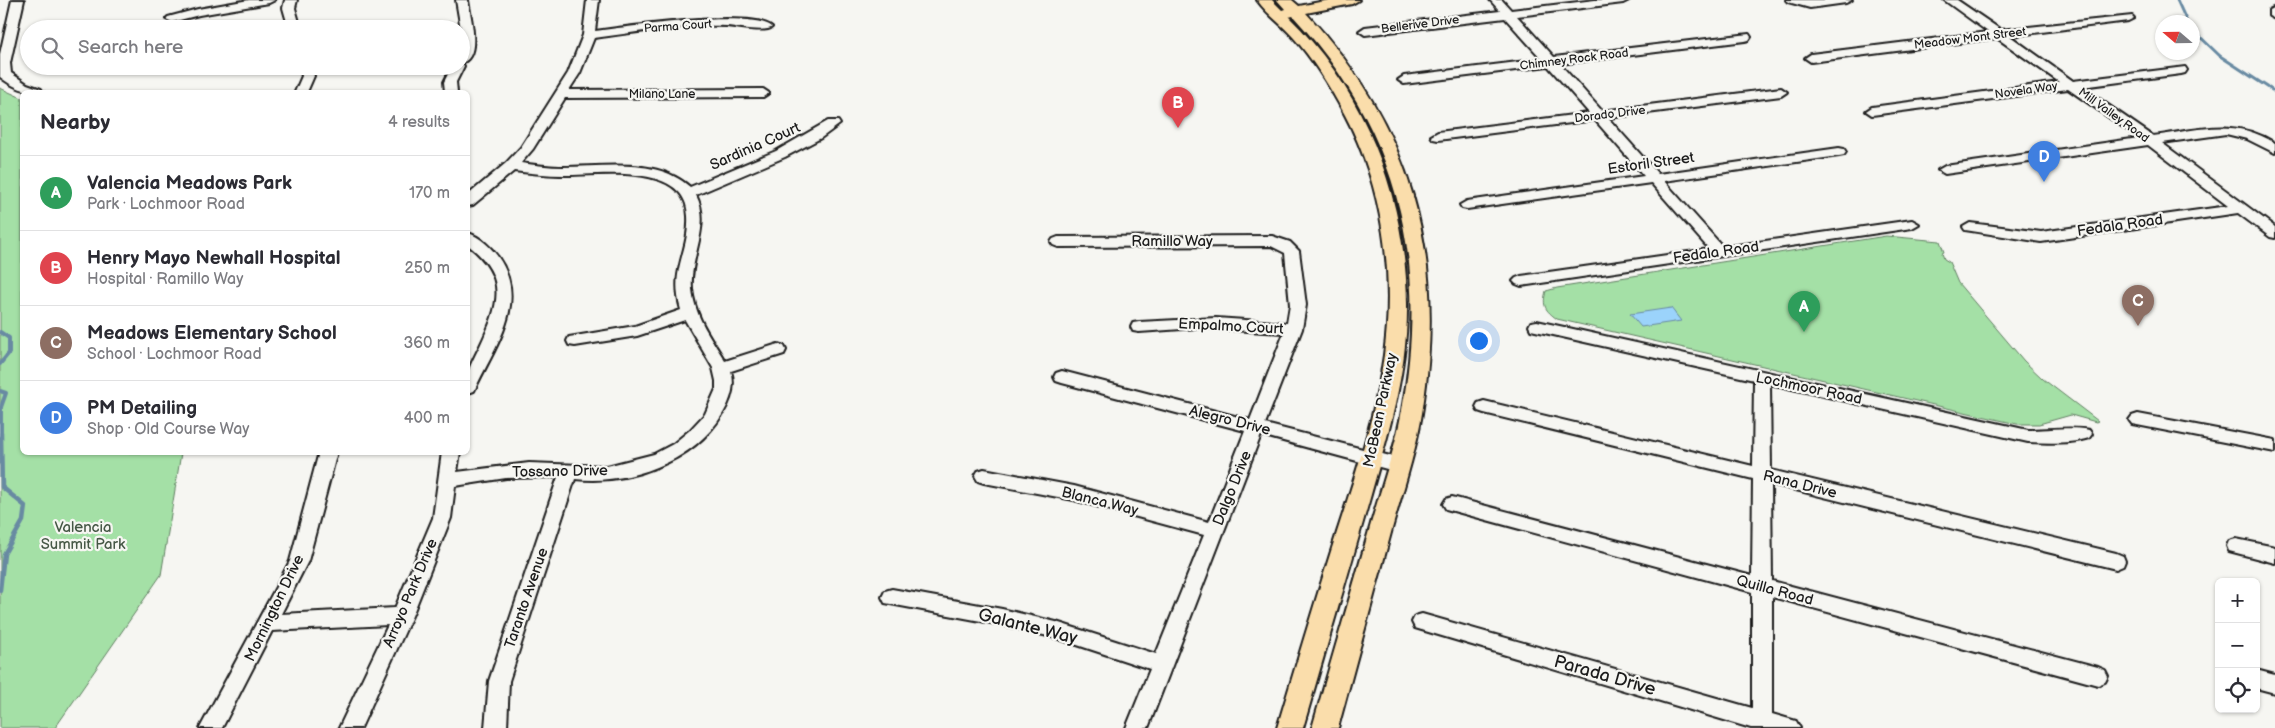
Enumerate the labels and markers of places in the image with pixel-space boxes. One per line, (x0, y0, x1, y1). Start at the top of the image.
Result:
pin: B (1162, 87, 1194, 128)
pin: D (2028, 141, 2060, 182)
pin: C (2122, 285, 2154, 326)
pin: A (1788, 291, 1820, 332)

